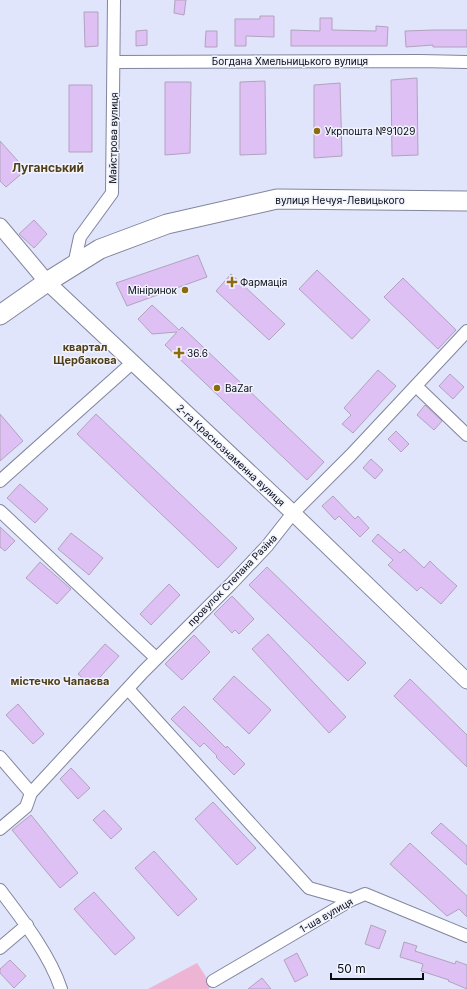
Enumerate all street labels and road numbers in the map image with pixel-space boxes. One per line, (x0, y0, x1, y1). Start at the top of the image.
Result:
street label: Богдана Хмельницького вулиця (212, 55, 368, 67)
street label: Майстрова вулиця (106, 92, 120, 184)
street label: вулиця Нечуя-Левицького (275, 194, 405, 206)
street label: 2-га Краснознаменна вулиця (174, 402, 288, 508)
street label: провулок Степана Разіна (185, 532, 279, 628)
street label: 1-ша вулиця (297, 895, 355, 935)

